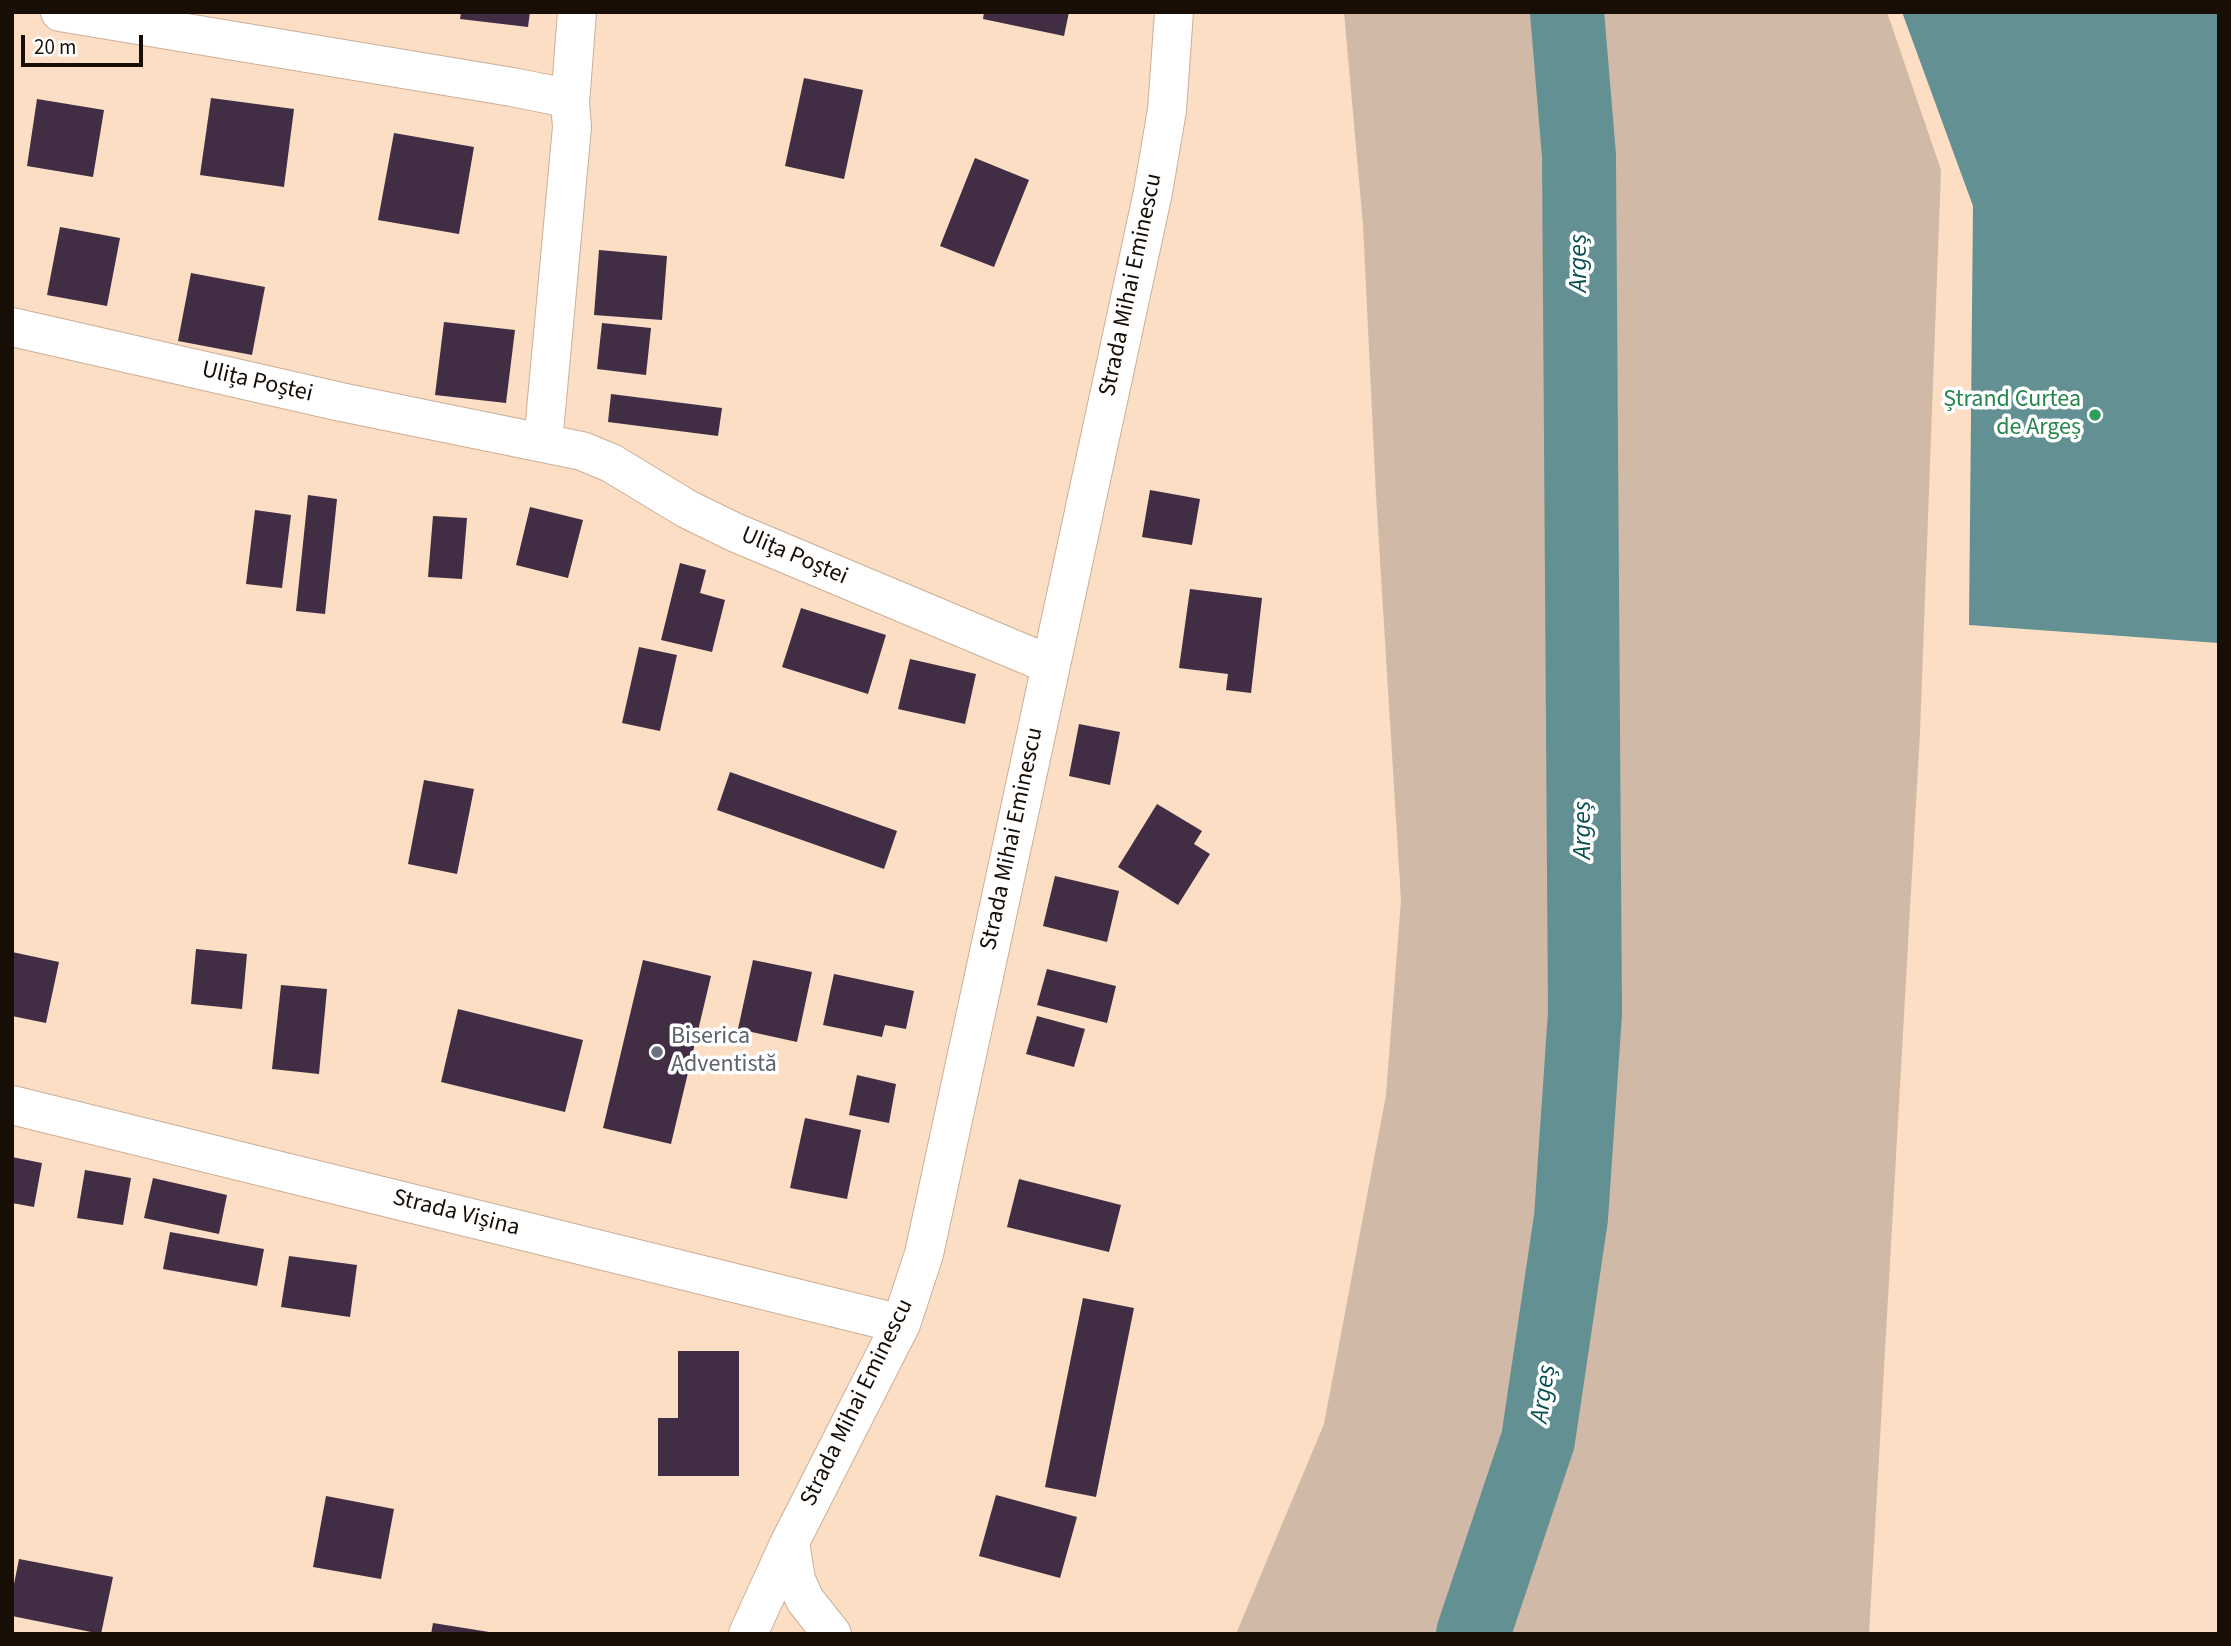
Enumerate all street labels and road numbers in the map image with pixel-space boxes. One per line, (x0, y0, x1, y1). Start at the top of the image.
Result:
street label: Strada Mihai Eminescu (1094, 171, 1170, 399)
street label: Ulița Poștei (199, 356, 315, 410)
street label: Ulița Poștei (736, 522, 852, 592)
street label: Strada Mihai Eminescu (975, 725, 1051, 953)
street label: Strada Vișina (390, 1184, 522, 1244)
street label: Strada Mihai Eminescu (795, 1295, 921, 1511)

